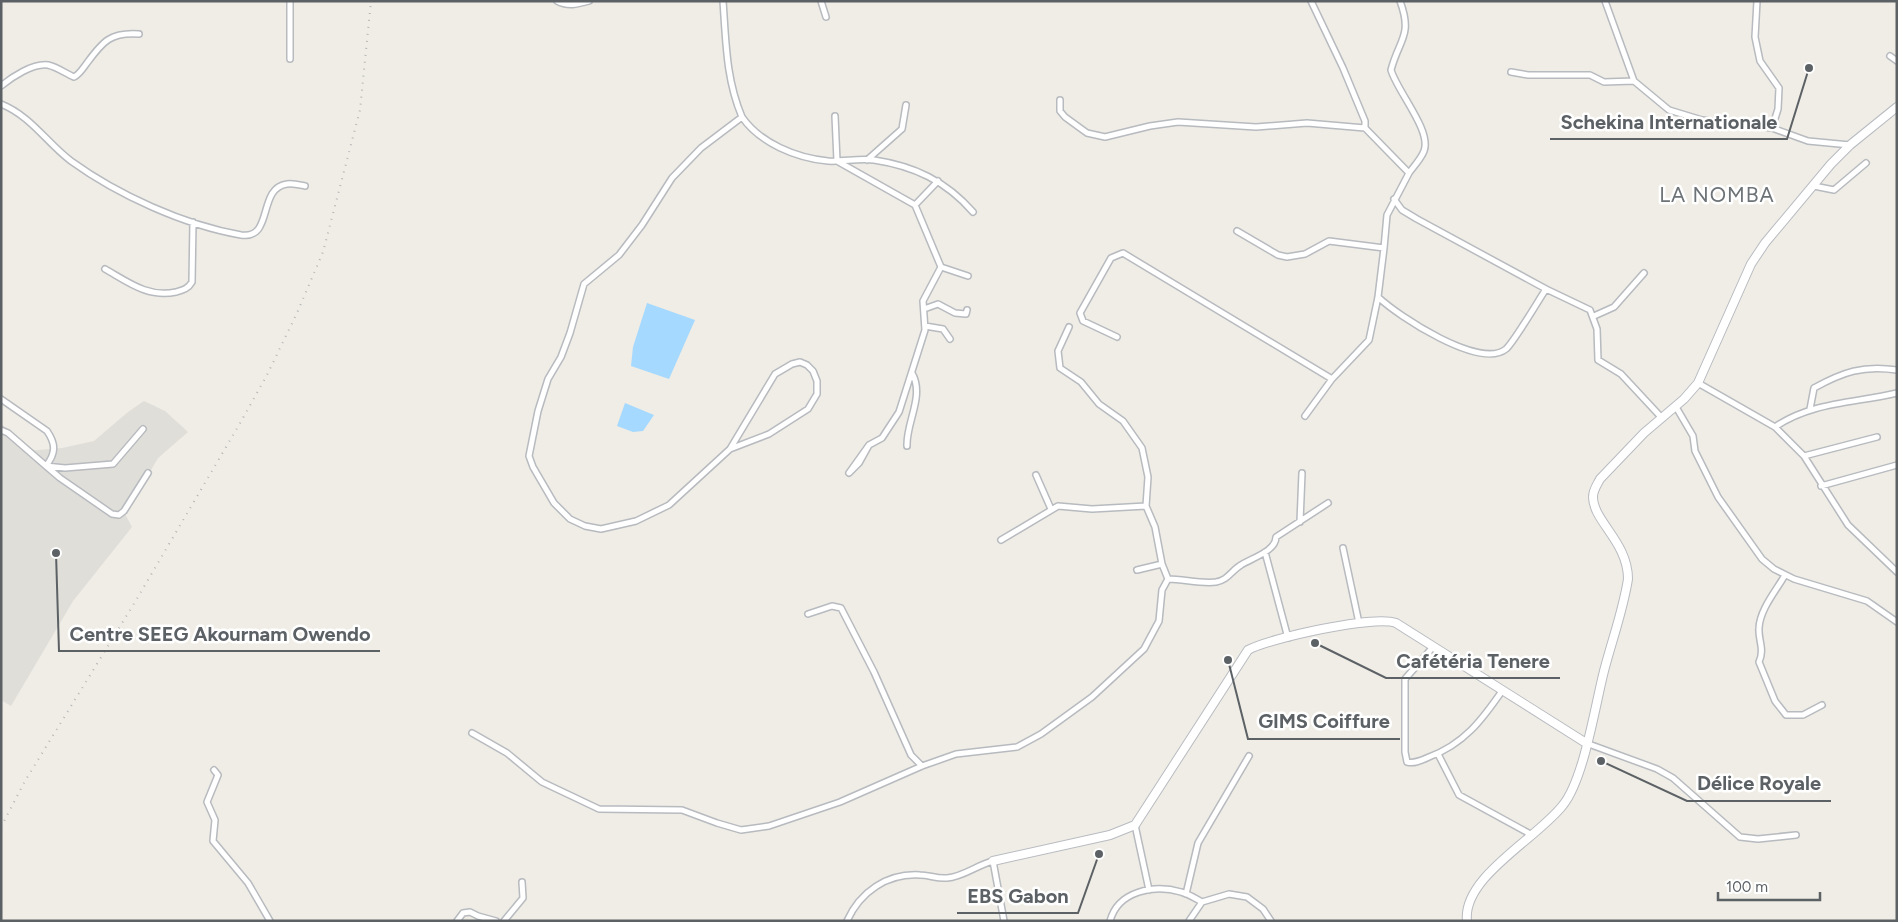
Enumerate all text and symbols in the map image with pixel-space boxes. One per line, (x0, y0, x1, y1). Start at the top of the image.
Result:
callout: Schekina Internationale (1550, 104, 1787, 139)
text: Schekina Internationale (1561, 110, 1777, 134)
district label: LA NOMBA (1659, 182, 1775, 207)
callout: Centre SEEG Akournam Owendo (59, 616, 380, 651)
text: Centre SEEG Akournam Owendo (69, 622, 371, 646)
callout: Cafétéria Tenere (1386, 643, 1560, 678)
text: Cafétéria Tenere (1396, 649, 1550, 673)
callout: GIMS Coiffure (1248, 704, 1400, 739)
text: GIMS Coiffure (1258, 709, 1390, 733)
callout: Délice Royale (1687, 766, 1831, 801)
text: Délice Royale (1697, 771, 1821, 795)
scale bar (1718, 870, 1820, 902)
callout: EBS Gabon (957, 878, 1078, 913)
text: 100 m (1726, 878, 1768, 896)
text: EBS Gabon (967, 884, 1069, 908)

